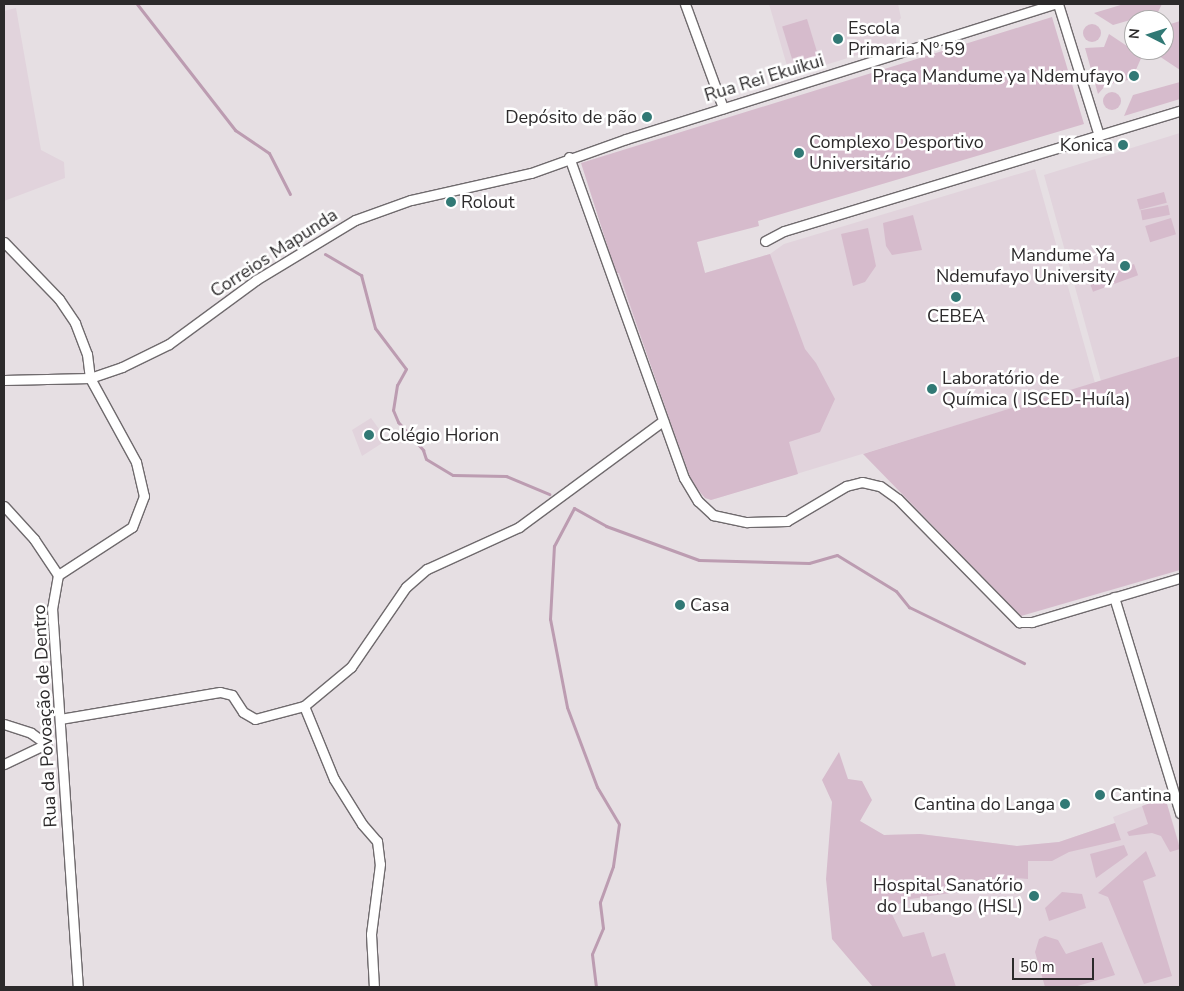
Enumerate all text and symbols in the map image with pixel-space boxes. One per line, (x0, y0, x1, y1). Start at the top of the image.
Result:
north arrow (1124, 10, 1174, 60)
place label: Escola Primaria Nº 59 (848, 18, 965, 60)
text: N (1125, 28, 1144, 40)
marker: Escola Primaria Nº 59 (832, 33, 844, 45)
street label: Rua Rei Ekuikui (702, 50, 826, 106)
place label: Praça Mandume ya Ndemufayo (872, 65, 1124, 87)
marker: Praça Mandume ya Ndemufayo (1128, 70, 1140, 82)
place label: Depósito de pão (505, 106, 637, 128)
marker: Depósito de pão (641, 111, 653, 123)
place label: Complexo Desportivo Universitário (809, 132, 984, 174)
place label: Konica (1060, 134, 1113, 156)
marker: Konica (1117, 139, 1129, 151)
marker: Complexo Desportivo Universitário (793, 147, 805, 159)
place label: Rolout (461, 191, 514, 213)
marker: Rolout (445, 196, 457, 208)
street label: Correios Mapunda (206, 204, 342, 302)
place label: Mandume Ya Ndemufayo University (936, 245, 1115, 288)
marker: Mandume Ya Ndemufayo University (1119, 260, 1131, 272)
marker: CEBEA (950, 291, 962, 303)
place label: CEBEA (927, 305, 985, 327)
place label: Laboratório de Química ( ISCED-Huíla) (942, 368, 1130, 410)
marker: Laboratório de Química ( ISCED-Huíla) (926, 383, 938, 395)
place label: Colégio Horion (379, 424, 499, 446)
marker: Colégio Horion (363, 429, 375, 441)
place label: Casa (690, 594, 730, 616)
marker: Casa (674, 599, 686, 611)
street label: Rua da Povoação de Dentro (28, 604, 62, 828)
place label: Cantina (1110, 784, 1172, 806)
marker: Cantina (1094, 789, 1106, 801)
place label: Cantina do Langa (914, 793, 1055, 815)
marker: Cantina do Langa (1059, 798, 1071, 810)
place label: Hospital Sanatório do Lubango (HSL) (873, 875, 1023, 918)
marker: Hospital Sanatório do Lubango (HSL) (1027, 889, 1041, 903)
scale bar (1014, 948, 1096, 980)
text: 50 m (1020, 957, 1055, 977)

